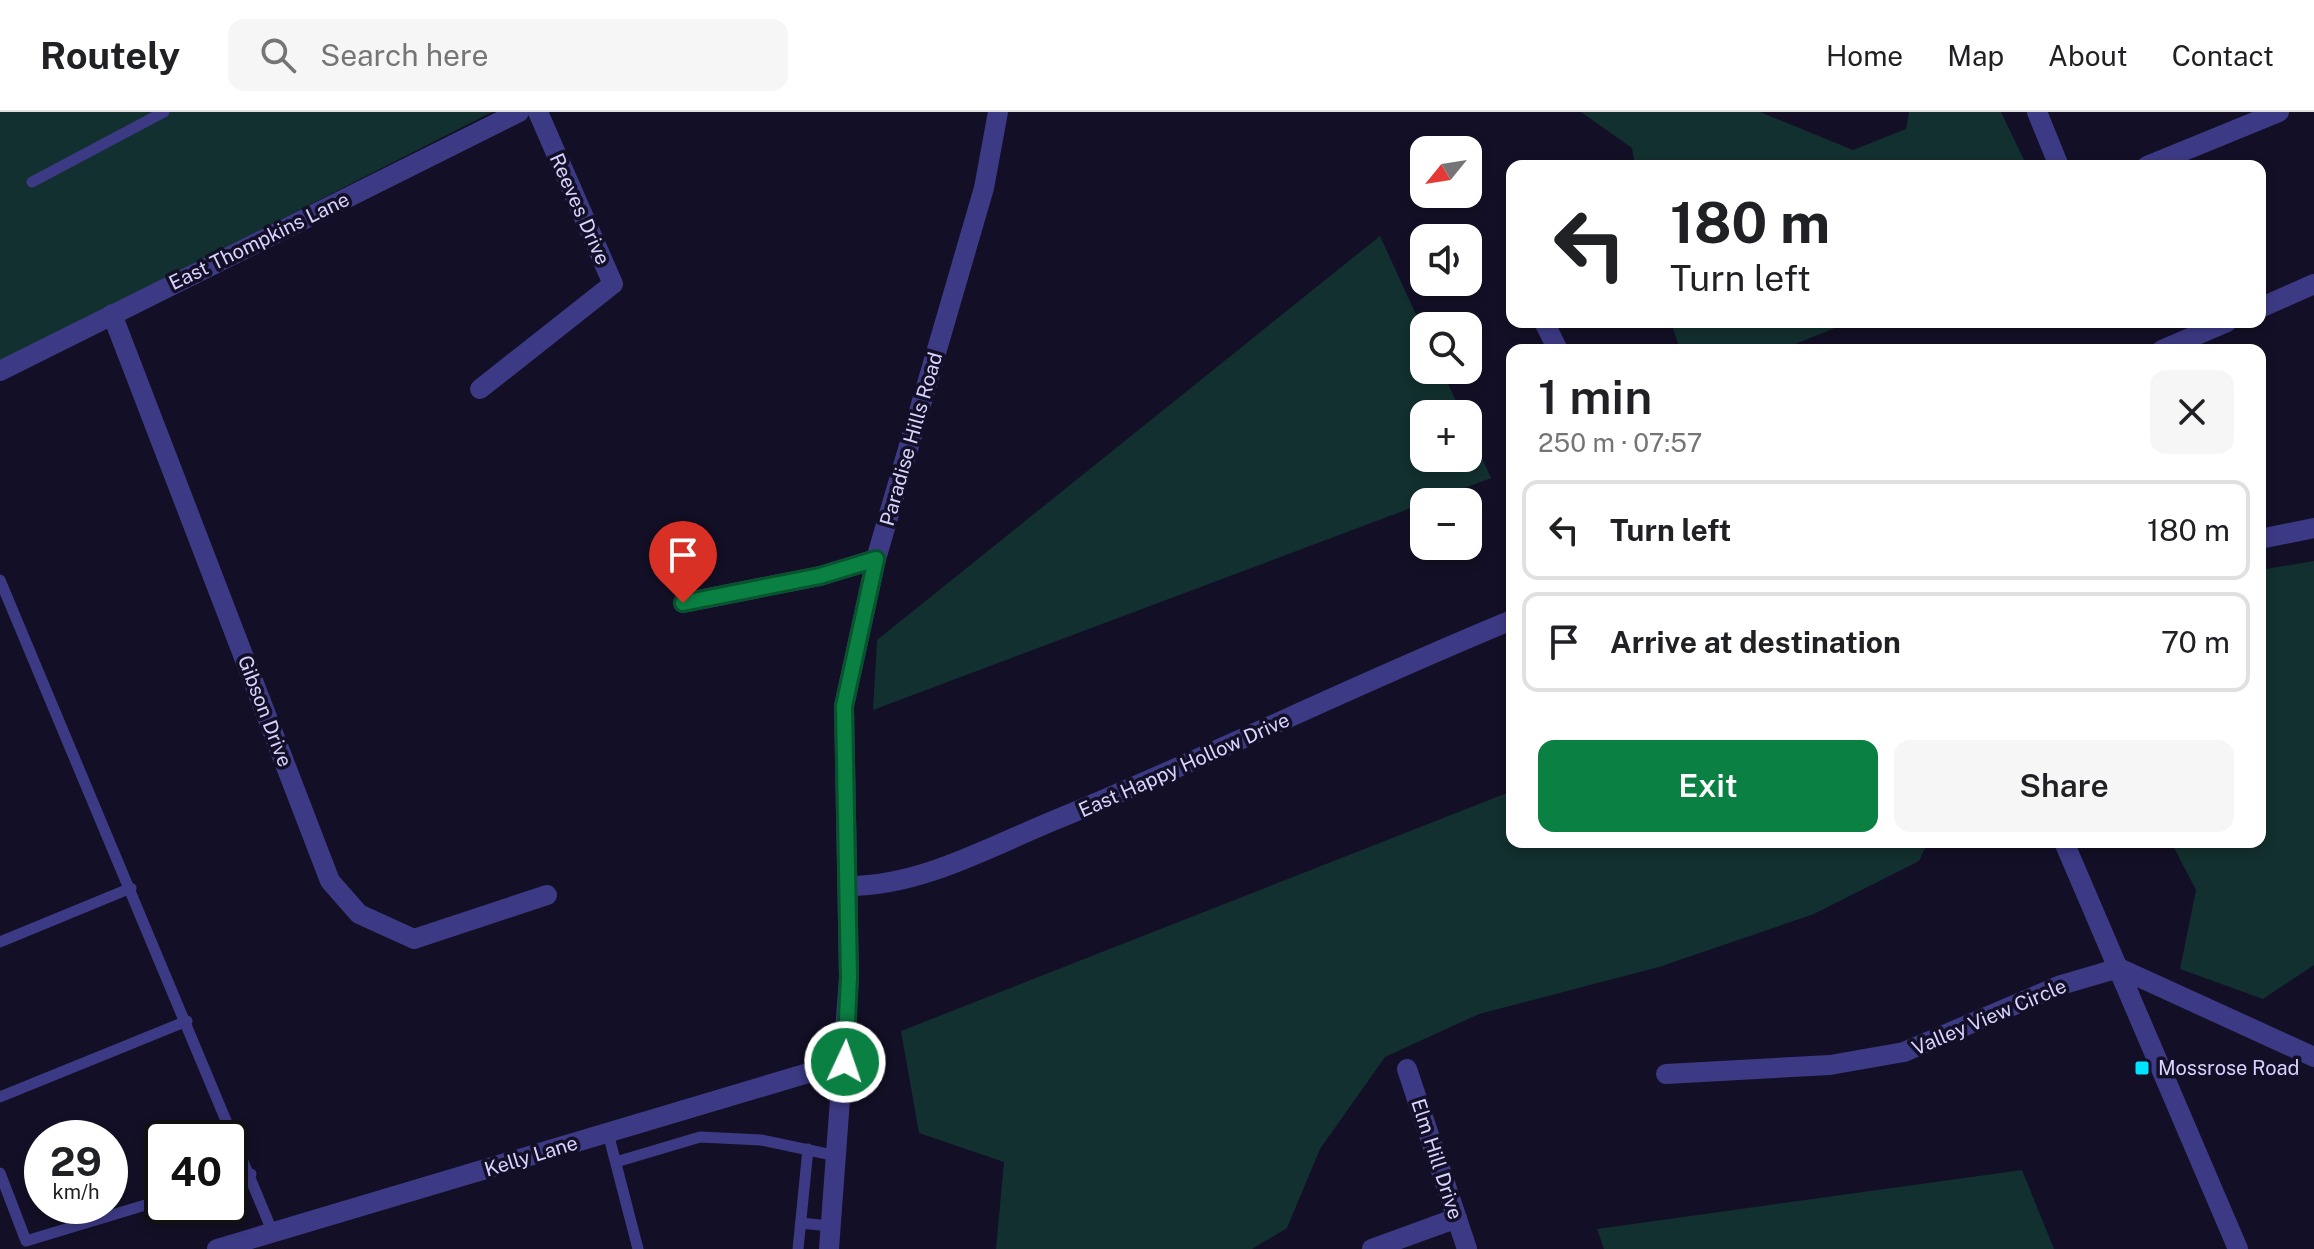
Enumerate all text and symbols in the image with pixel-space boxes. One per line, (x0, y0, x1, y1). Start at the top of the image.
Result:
search box (228, 19, 788, 91)
text: Routely (40, 33, 180, 78)
icon: search (256, 33, 300, 77)
text: Search here (320, 37, 489, 73)
text: Home (1826, 39, 1903, 72)
text: Map (1947, 39, 2004, 72)
text: About (2048, 39, 2128, 72)
text: Contact (2172, 39, 2274, 72)
north arrow (1410, 136, 1482, 208)
map controls (1410, 136, 1482, 560)
street label: Reeves Drive (545, 149, 615, 269)
street label: East Thompkins Lane (165, 187, 353, 295)
text: 180 m (1670, 190, 1830, 256)
icon: left (1538, 192, 1642, 296)
button: sound (1410, 224, 1482, 296)
text: Turn left (1670, 257, 1811, 299)
button: search (1410, 312, 1482, 384)
street label: Paradise Hills Road (875, 349, 947, 529)
text: 1 min (1538, 368, 1652, 425)
button: close (2150, 370, 2234, 454)
button: + (1410, 400, 1482, 472)
text: 250 m · 07:57 (1538, 427, 1702, 458)
button: − (1410, 488, 1482, 560)
icon: left (1542, 508, 1586, 552)
text: Turn left (1610, 512, 1731, 548)
text: 180 m (2147, 512, 2230, 548)
pin (649, 521, 717, 603)
icon: arrive (661, 533, 705, 577)
icon: arrive (1542, 620, 1586, 664)
text: Arrive at destination (1610, 624, 1901, 660)
text: 70 m (2161, 624, 2230, 660)
street label: Gibson Drive (233, 652, 297, 770)
street label: East Happy Hollow Drive (1075, 708, 1293, 822)
button: Exit (1538, 740, 1878, 832)
button: Share (1894, 740, 2234, 832)
street label: Valley View Circle (1908, 974, 2070, 1060)
position arrow (803, 1020, 887, 1104)
place label: Mossrose Road (2158, 1056, 2299, 1080)
marker: Mossrose Road (2133, 1059, 2151, 1077)
street label: Elm Hill Drive (1406, 1096, 1468, 1222)
speed limit sign: 40 (144, 1120, 248, 1224)
street label: Kelly Lane (481, 1130, 581, 1182)
text: 29 (50, 1138, 102, 1185)
text: km/h (52, 1180, 100, 1204)

